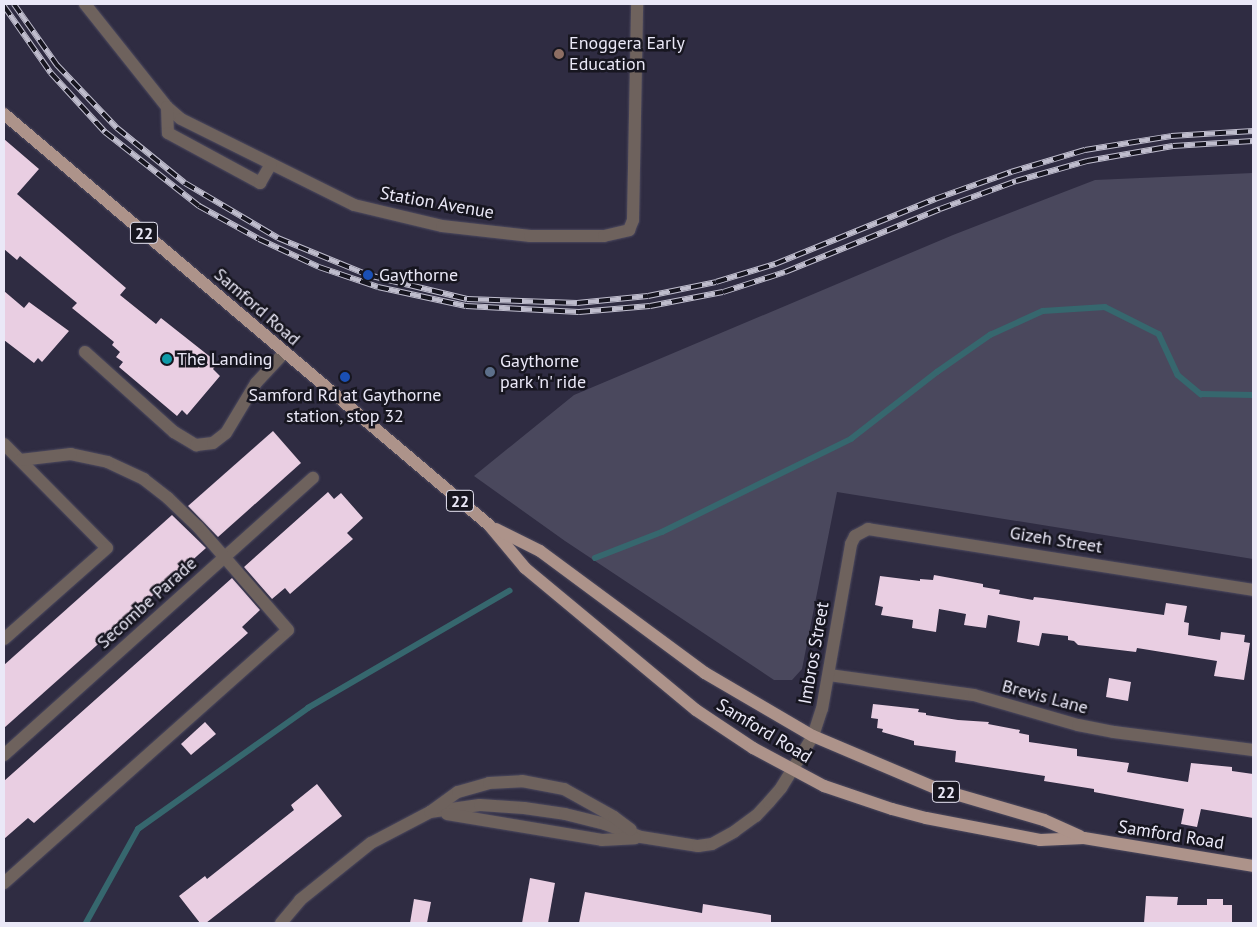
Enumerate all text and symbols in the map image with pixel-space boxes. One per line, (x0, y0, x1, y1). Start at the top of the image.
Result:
place label: Enoggera Early Education (569, 33, 685, 76)
marker: Enoggera Early Education (553, 48, 565, 60)
street label: Station Avenue (378, 182, 496, 224)
road number: 22 (129, 220, 159, 247)
street label: Samford Road (210, 264, 304, 350)
place label: Gaythorne (379, 264, 458, 286)
marker: Gaythorne (361, 268, 375, 282)
place label: The Landing (177, 348, 273, 370)
place label: Gaythorne park 'n' ride (500, 351, 589, 394)
marker: The Landing (161, 353, 173, 365)
marker: Gaythorne park 'n' ride (484, 366, 496, 378)
marker: Samford Rd at Gaythorne station, stop 32 (339, 371, 351, 383)
place label: Samford Rd at Gaythorne station, stop 32 (249, 385, 441, 428)
road number: 22 (445, 488, 475, 514)
street label: Gizeh Street (1008, 522, 1104, 558)
street label: Secombe Parade (93, 553, 201, 653)
street label: Imbros Street (794, 600, 834, 706)
street label: Brevis Lane (1000, 675, 1090, 719)
street label: Samford Road (713, 694, 815, 768)
road number: 22 (931, 779, 961, 806)
street label: Samford Road (1116, 816, 1226, 854)

